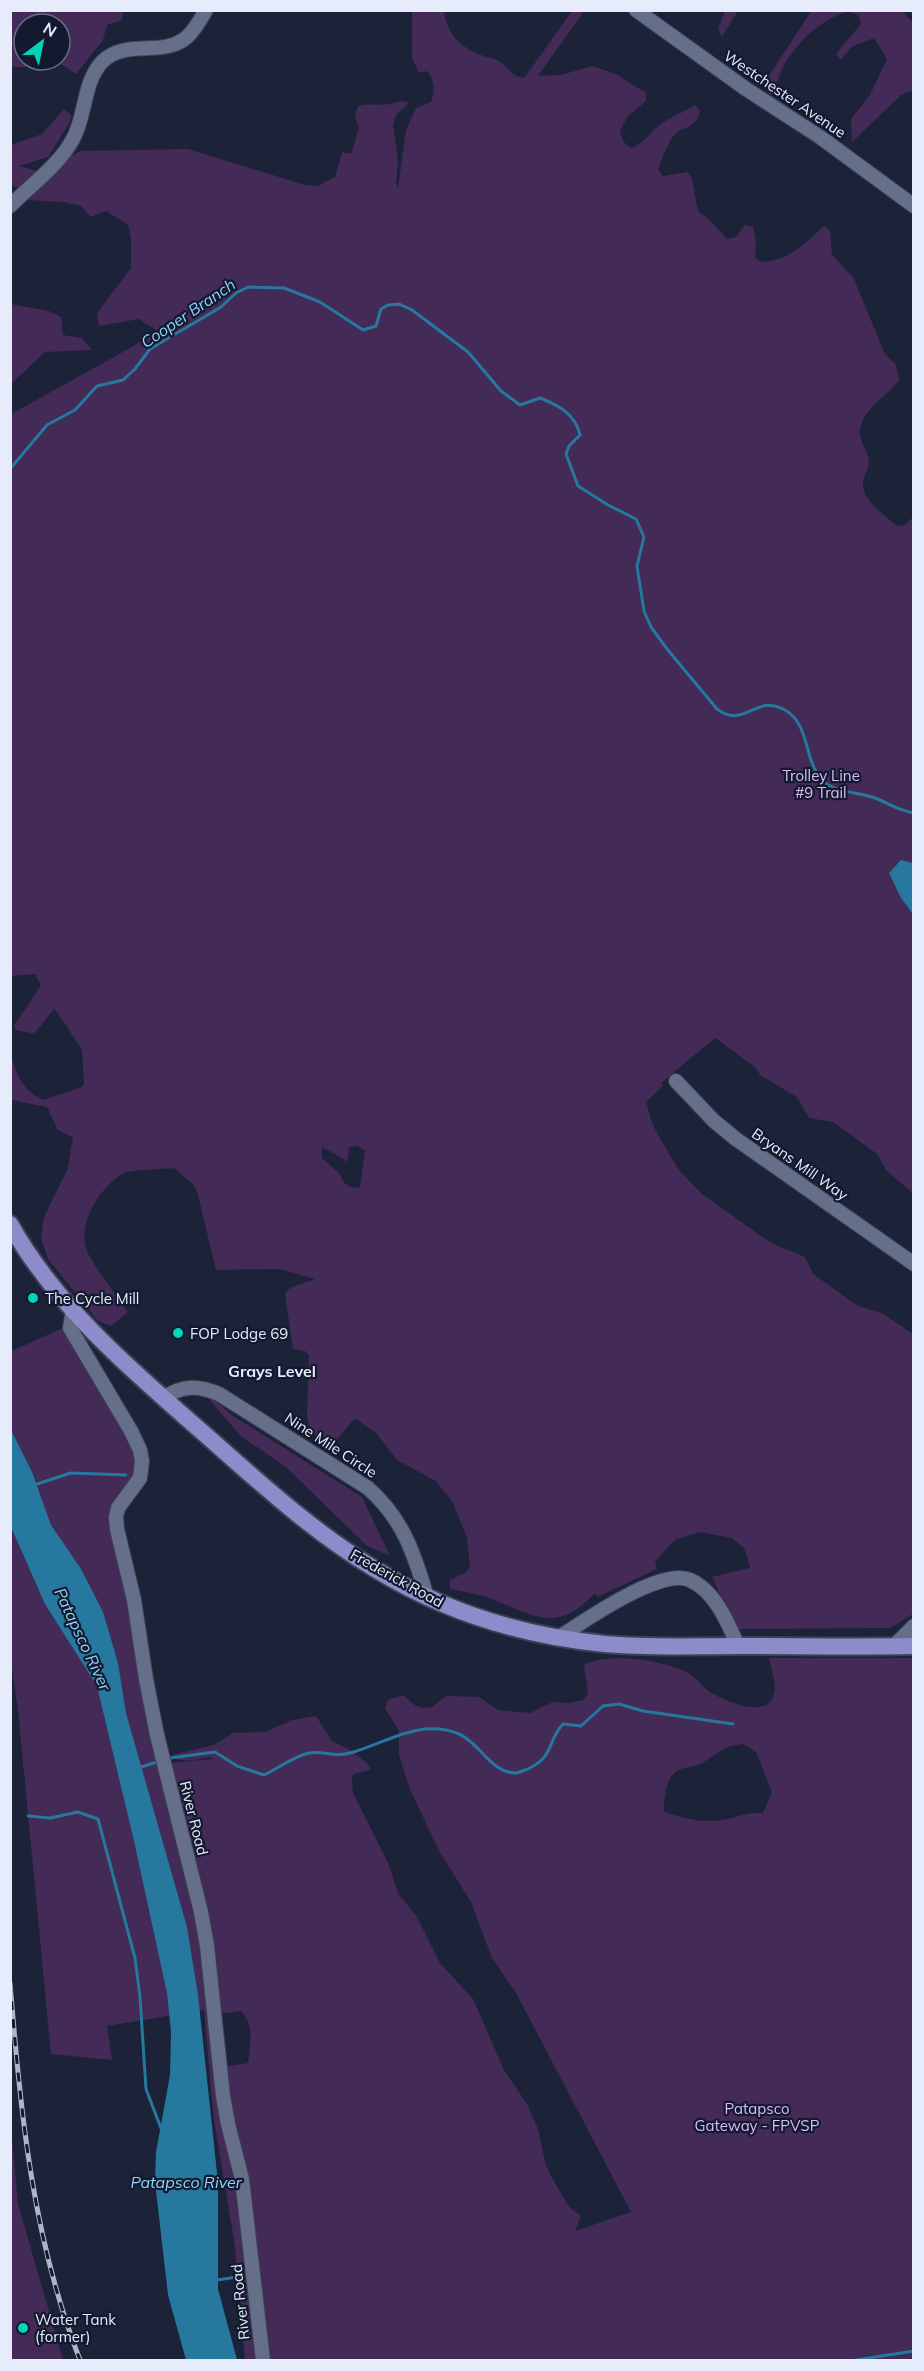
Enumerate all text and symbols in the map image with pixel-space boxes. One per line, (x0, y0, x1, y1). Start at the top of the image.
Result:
north arrow (12, 12, 72, 72)
text: N (40, 18, 60, 41)
street label: Westchester Avenue (720, 46, 850, 142)
water label: Cooper Branch (137, 274, 239, 352)
park label: Trolley Line #9 Trail (782, 766, 860, 802)
street label: Bryans Mill Way (748, 1124, 852, 1204)
place label: The Cycle Mill (45, 1289, 139, 1308)
marker: The Cycle Mill (26, 1291, 40, 1305)
place label: FOP Lodge 69 (190, 1324, 288, 1343)
marker: FOP Lodge 69 (171, 1326, 185, 1340)
district label: Grays Level (228, 1361, 316, 1381)
street label: Nine Mile Circle (281, 1408, 381, 1482)
street label: Frederick Road (347, 1545, 447, 1611)
water label: Patapsco River (50, 1584, 116, 1695)
street label: River Road (176, 1779, 212, 1857)
park label: Patapsco Gateway - FPVSP (695, 2099, 820, 2135)
water label: Patapsco River (130, 2172, 243, 2192)
street label: River Road (227, 2263, 253, 2341)
place label: Water Tank (former) (35, 2310, 116, 2346)
marker: Water Tank (former) (16, 2321, 30, 2335)

